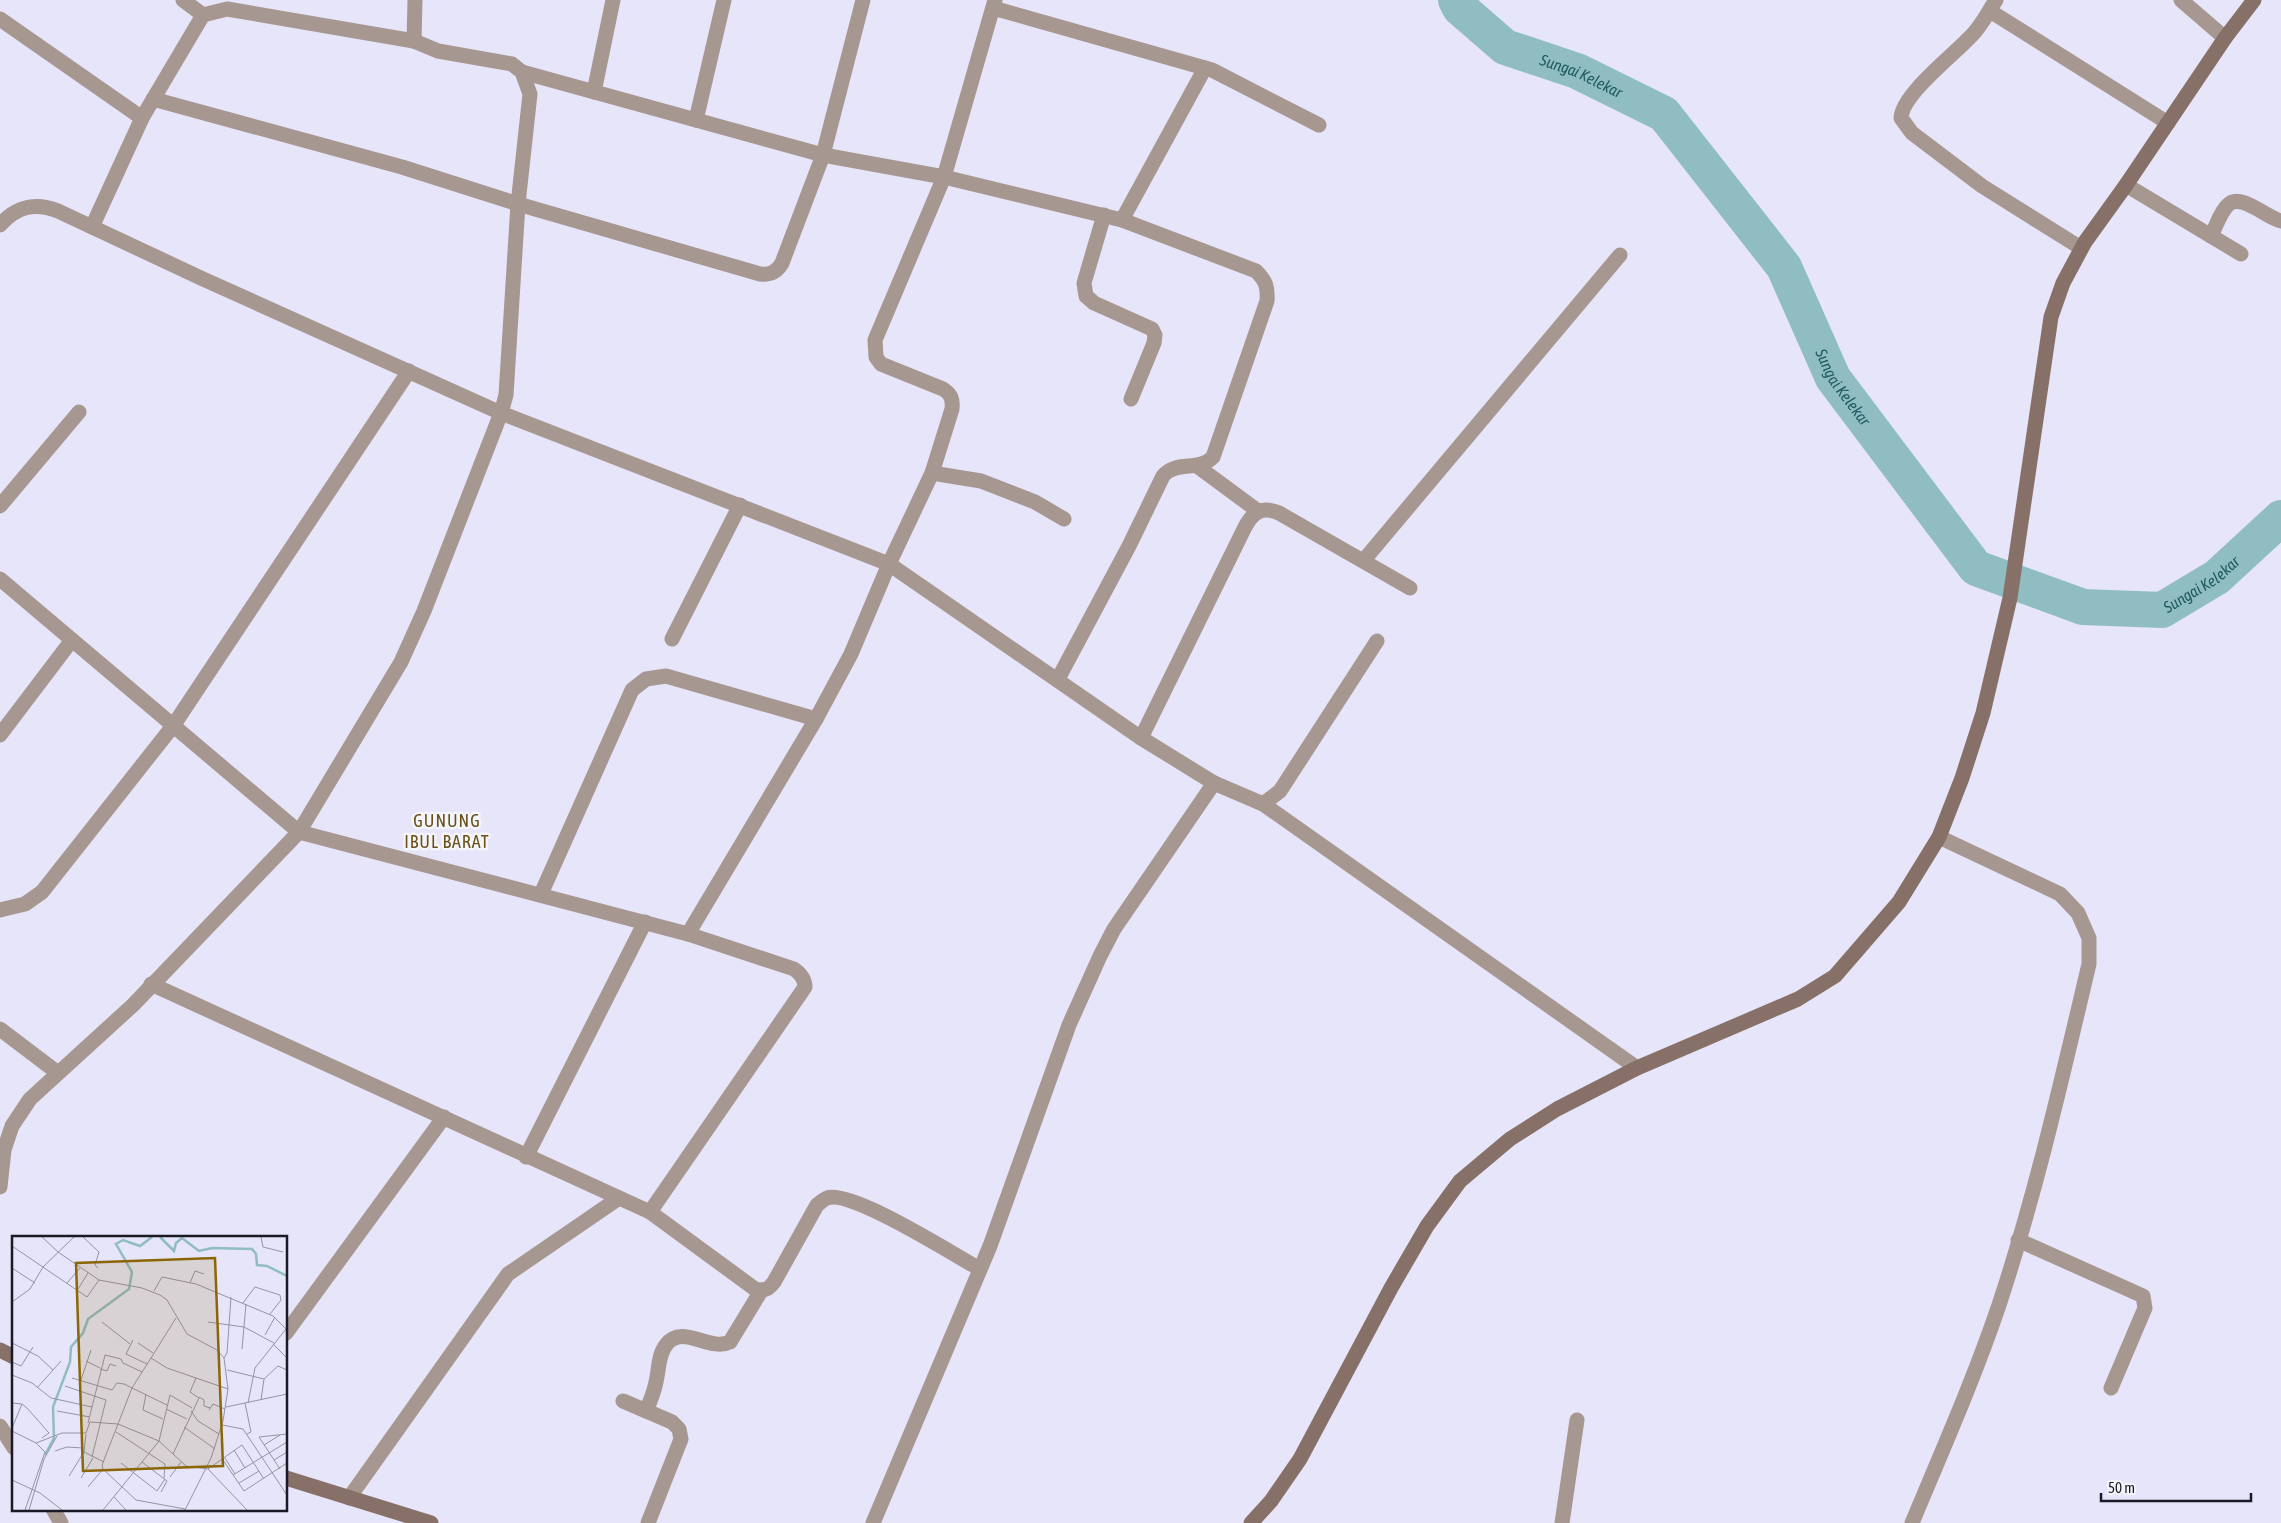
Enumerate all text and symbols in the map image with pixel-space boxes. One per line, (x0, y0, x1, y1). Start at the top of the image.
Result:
water label: Sungai Kelekar (1537, 50, 1627, 102)
water label: Sungai Kelekar (1812, 345, 1875, 430)
water label: Sungai Kelekar (2159, 551, 2244, 617)
district label: GUNUNG IBUL BARAT (404, 810, 490, 852)
inset map (12, 1236, 288, 1510)
scale bar (2101, 1470, 2251, 1502)
text: 50 m (2108, 1479, 2135, 1496)

